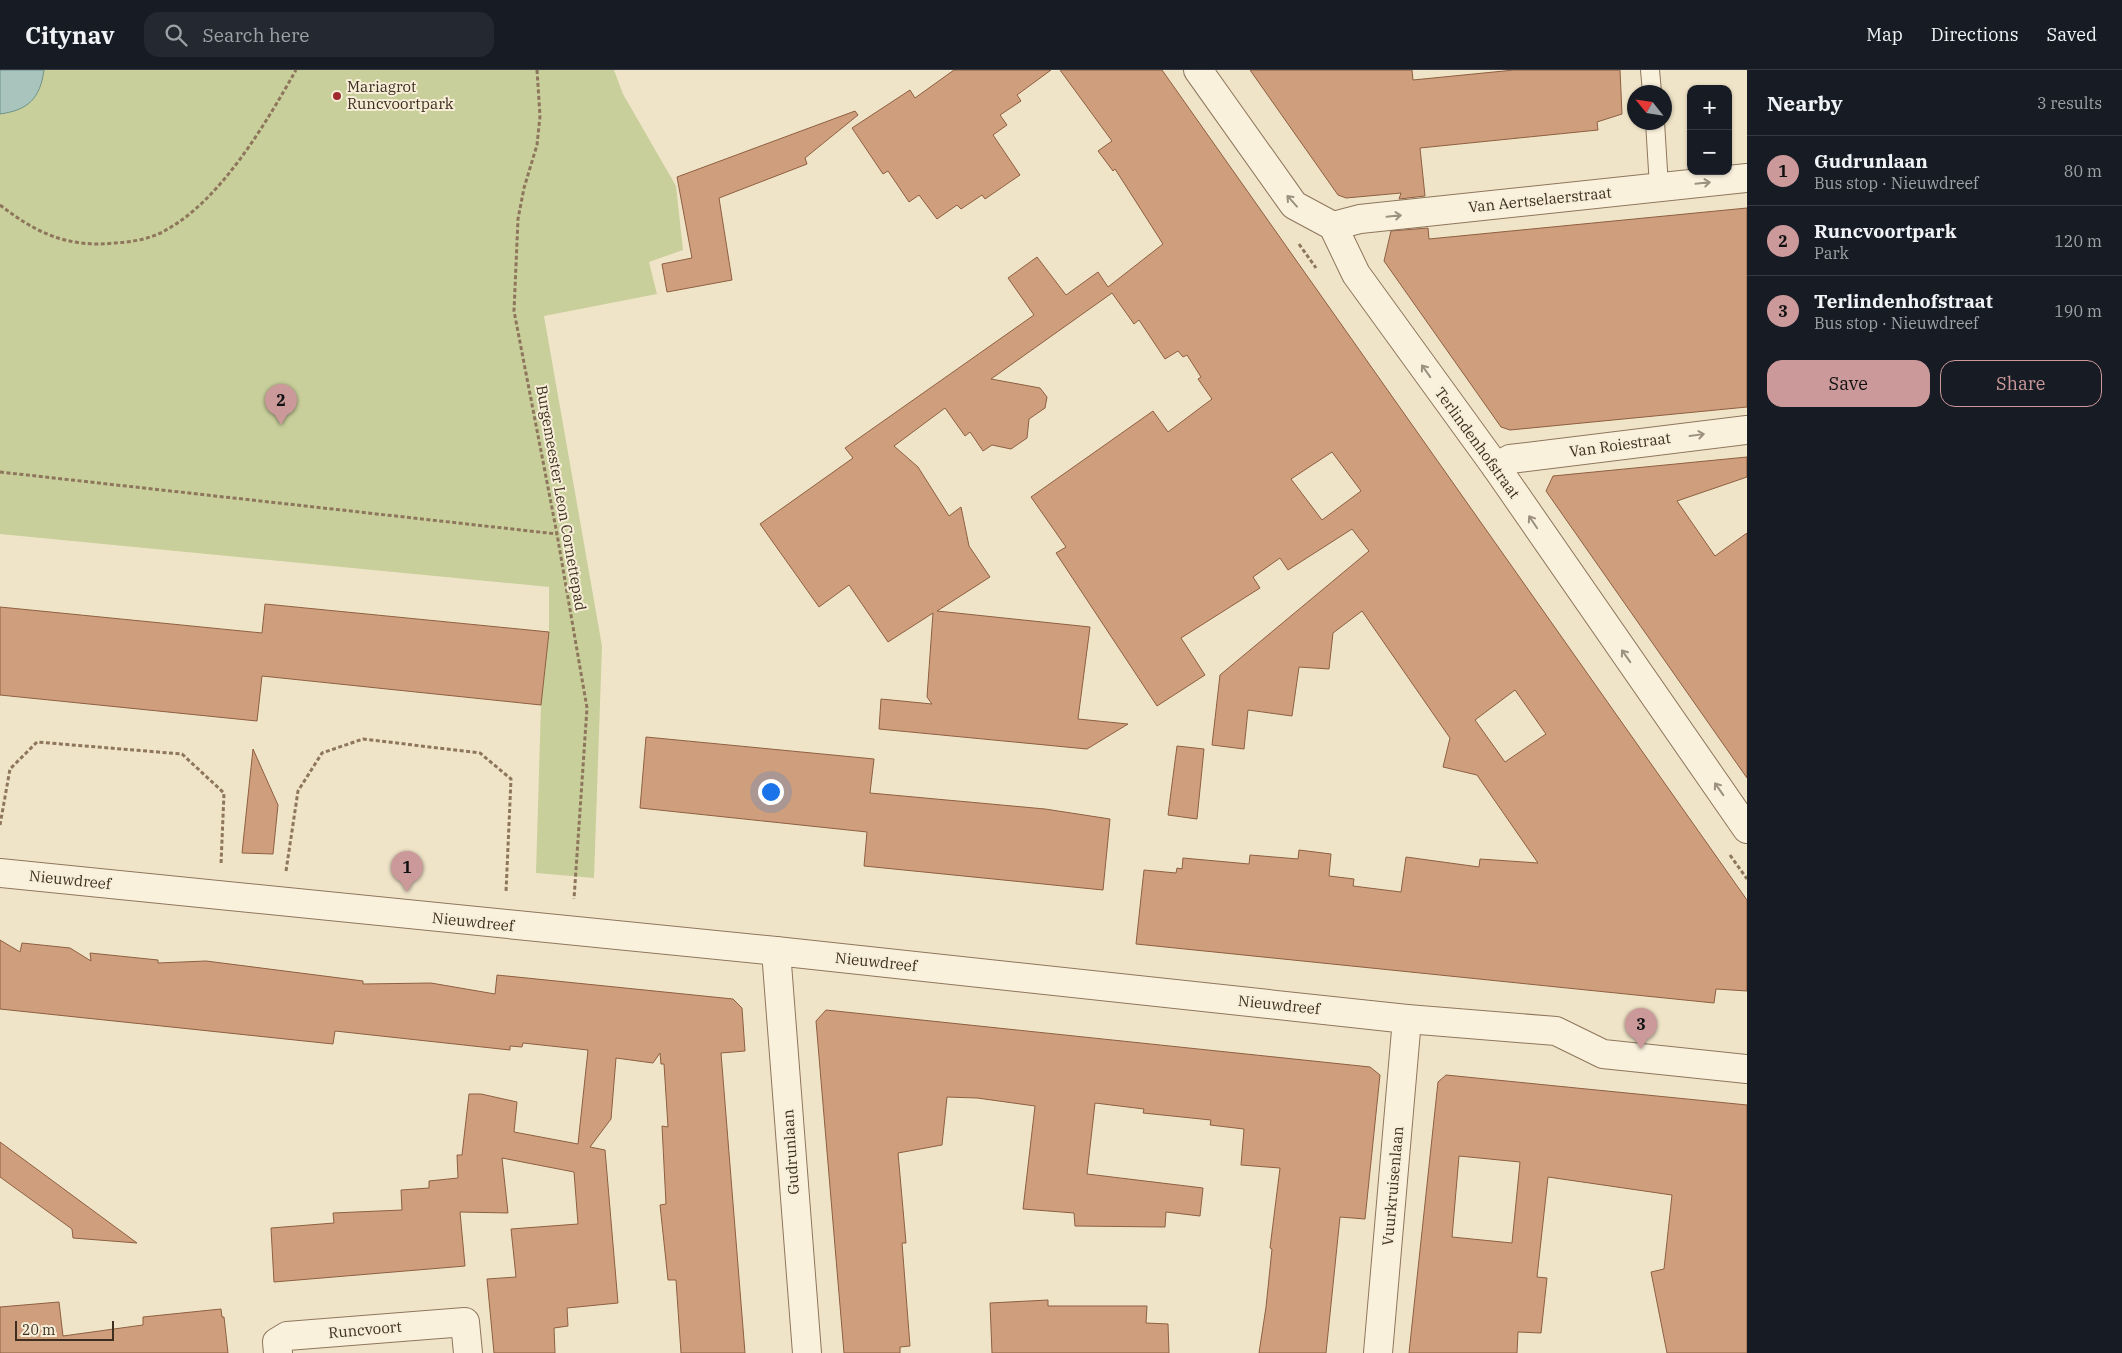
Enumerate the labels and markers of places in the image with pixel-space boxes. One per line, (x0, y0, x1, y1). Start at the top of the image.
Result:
place label: Mariagrot Runcvoortpark (347, 77, 454, 113)
marker: Mariagrot Runcvoortpark (331, 90, 343, 102)
pin: 2 (265, 384, 297, 425)
pin: 1 (391, 851, 423, 892)
pin: 3 (1625, 1008, 1657, 1049)

